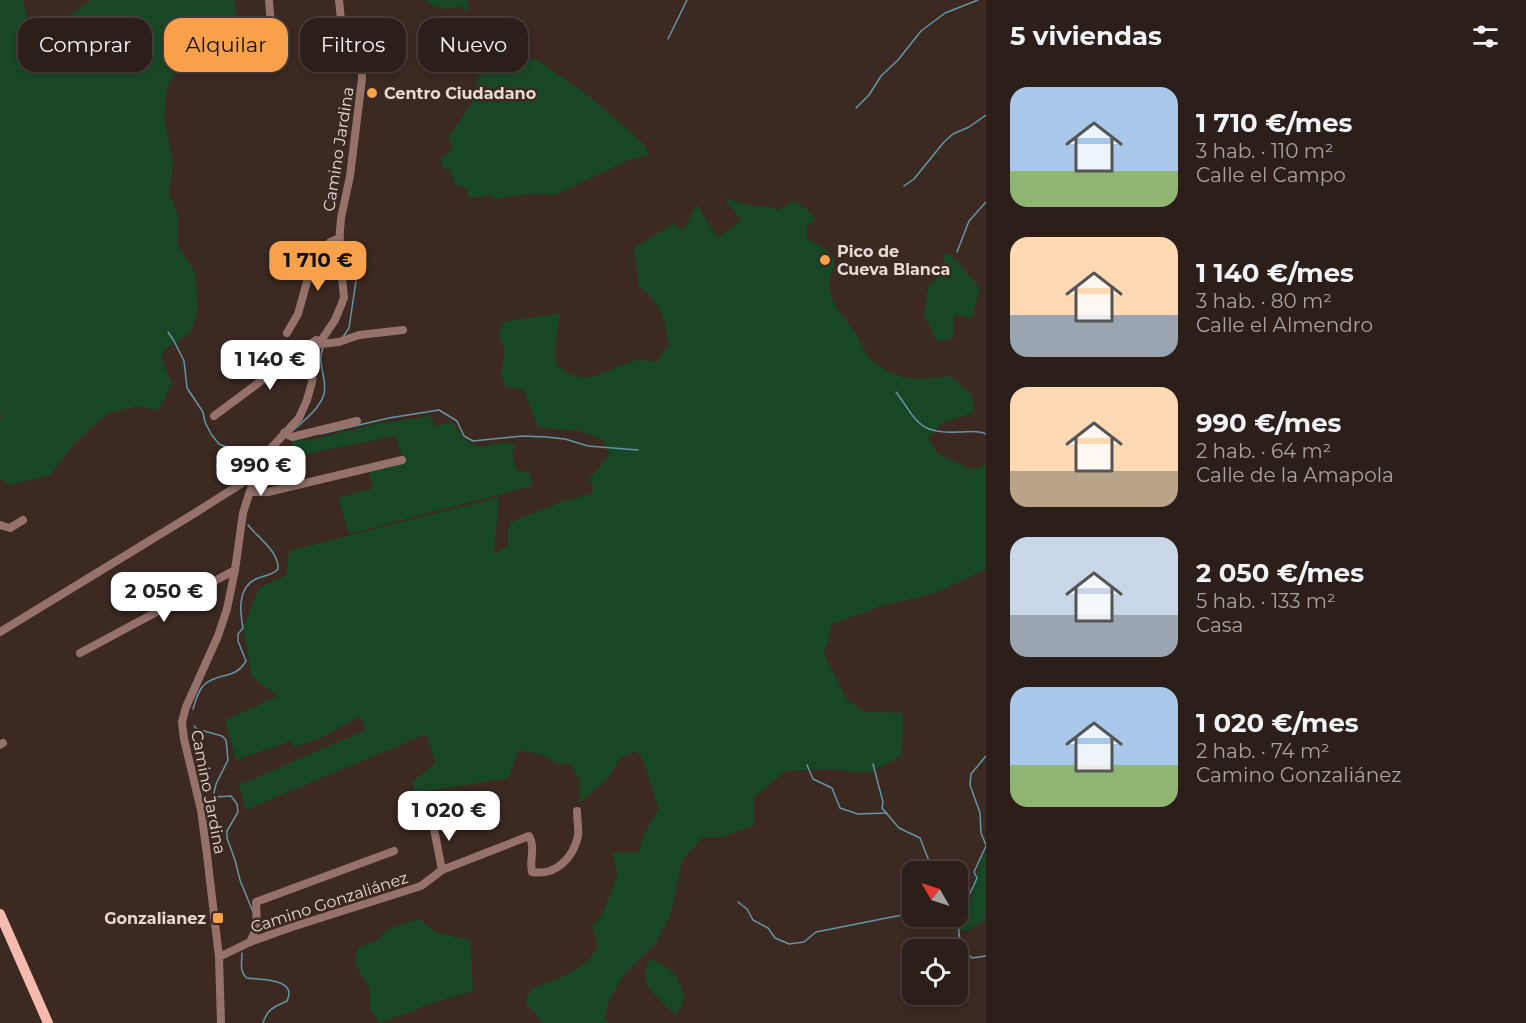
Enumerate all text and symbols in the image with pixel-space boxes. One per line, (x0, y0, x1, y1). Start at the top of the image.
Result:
chip: Comprar (18, 18, 152, 72)
chip: Alquilar (164, 18, 288, 72)
chip: Filtros (300, 18, 406, 72)
chip: Nuevo (418, 18, 528, 72)
text: 5 viviendas (1010, 20, 1162, 52)
icon: filters (1469, 20, 1502, 53)
place label: Centro Ciudadano (384, 84, 536, 103)
street label: Camino Jardina (319, 85, 358, 213)
marker: Centro Ciudadano (365, 86, 379, 100)
text: 1 710 €/mes (1196, 107, 1352, 139)
icon: home (1058, 111, 1130, 183)
text: 3 hab. · 110 m² (1196, 139, 1334, 163)
text: Calle el Campo (1196, 163, 1346, 187)
pin: 1 710 € (263, 241, 373, 292)
place label: Pico de Cueva Blanca (837, 242, 950, 279)
text: 1 710 € (283, 248, 353, 272)
marker: Pico de Cueva Blanca (818, 253, 832, 267)
text: 1 140 €/mes (1196, 257, 1354, 289)
icon: home (1058, 261, 1130, 333)
text: 3 hab. · 80 m² (1196, 289, 1332, 313)
text: Calle el Almendro (1196, 313, 1373, 337)
pin: 1 140 € (215, 340, 325, 391)
text: 1 140 € (235, 347, 305, 371)
text: 990 €/mes (1196, 407, 1341, 439)
icon: home (1058, 411, 1130, 483)
text: 2 hab. · 64 m² (1196, 439, 1331, 463)
pin: 990 € (219, 446, 303, 497)
text: 990 € (231, 453, 291, 477)
text: Calle de la Amapola (1196, 463, 1394, 487)
text: 2 050 €/mes (1196, 557, 1364, 589)
icon: home (1058, 561, 1130, 633)
pin: 2 050 € (109, 572, 219, 623)
text: 2 050 € (125, 579, 203, 603)
text: 5 hab. · 133 m² (1196, 589, 1336, 613)
text: Casa (1196, 613, 1243, 637)
text: 1 020 €/mes (1196, 707, 1359, 739)
icon: home (1058, 711, 1130, 783)
street label: Camino Jardina (187, 728, 230, 856)
text: 2 hab. · 74 m² (1196, 739, 1330, 763)
text: Camino Gonzaliánez (1196, 763, 1402, 787)
pin: 1 020 € (394, 791, 504, 842)
text: 1 020 € (412, 798, 486, 822)
north arrow (902, 861, 968, 927)
map controls (902, 861, 968, 1005)
street label: Camino Gonzaliánez (248, 868, 410, 937)
place label: Gonzalianez (104, 909, 206, 928)
marker: Gonzalianez (211, 911, 225, 925)
button: locate (902, 939, 968, 1005)

